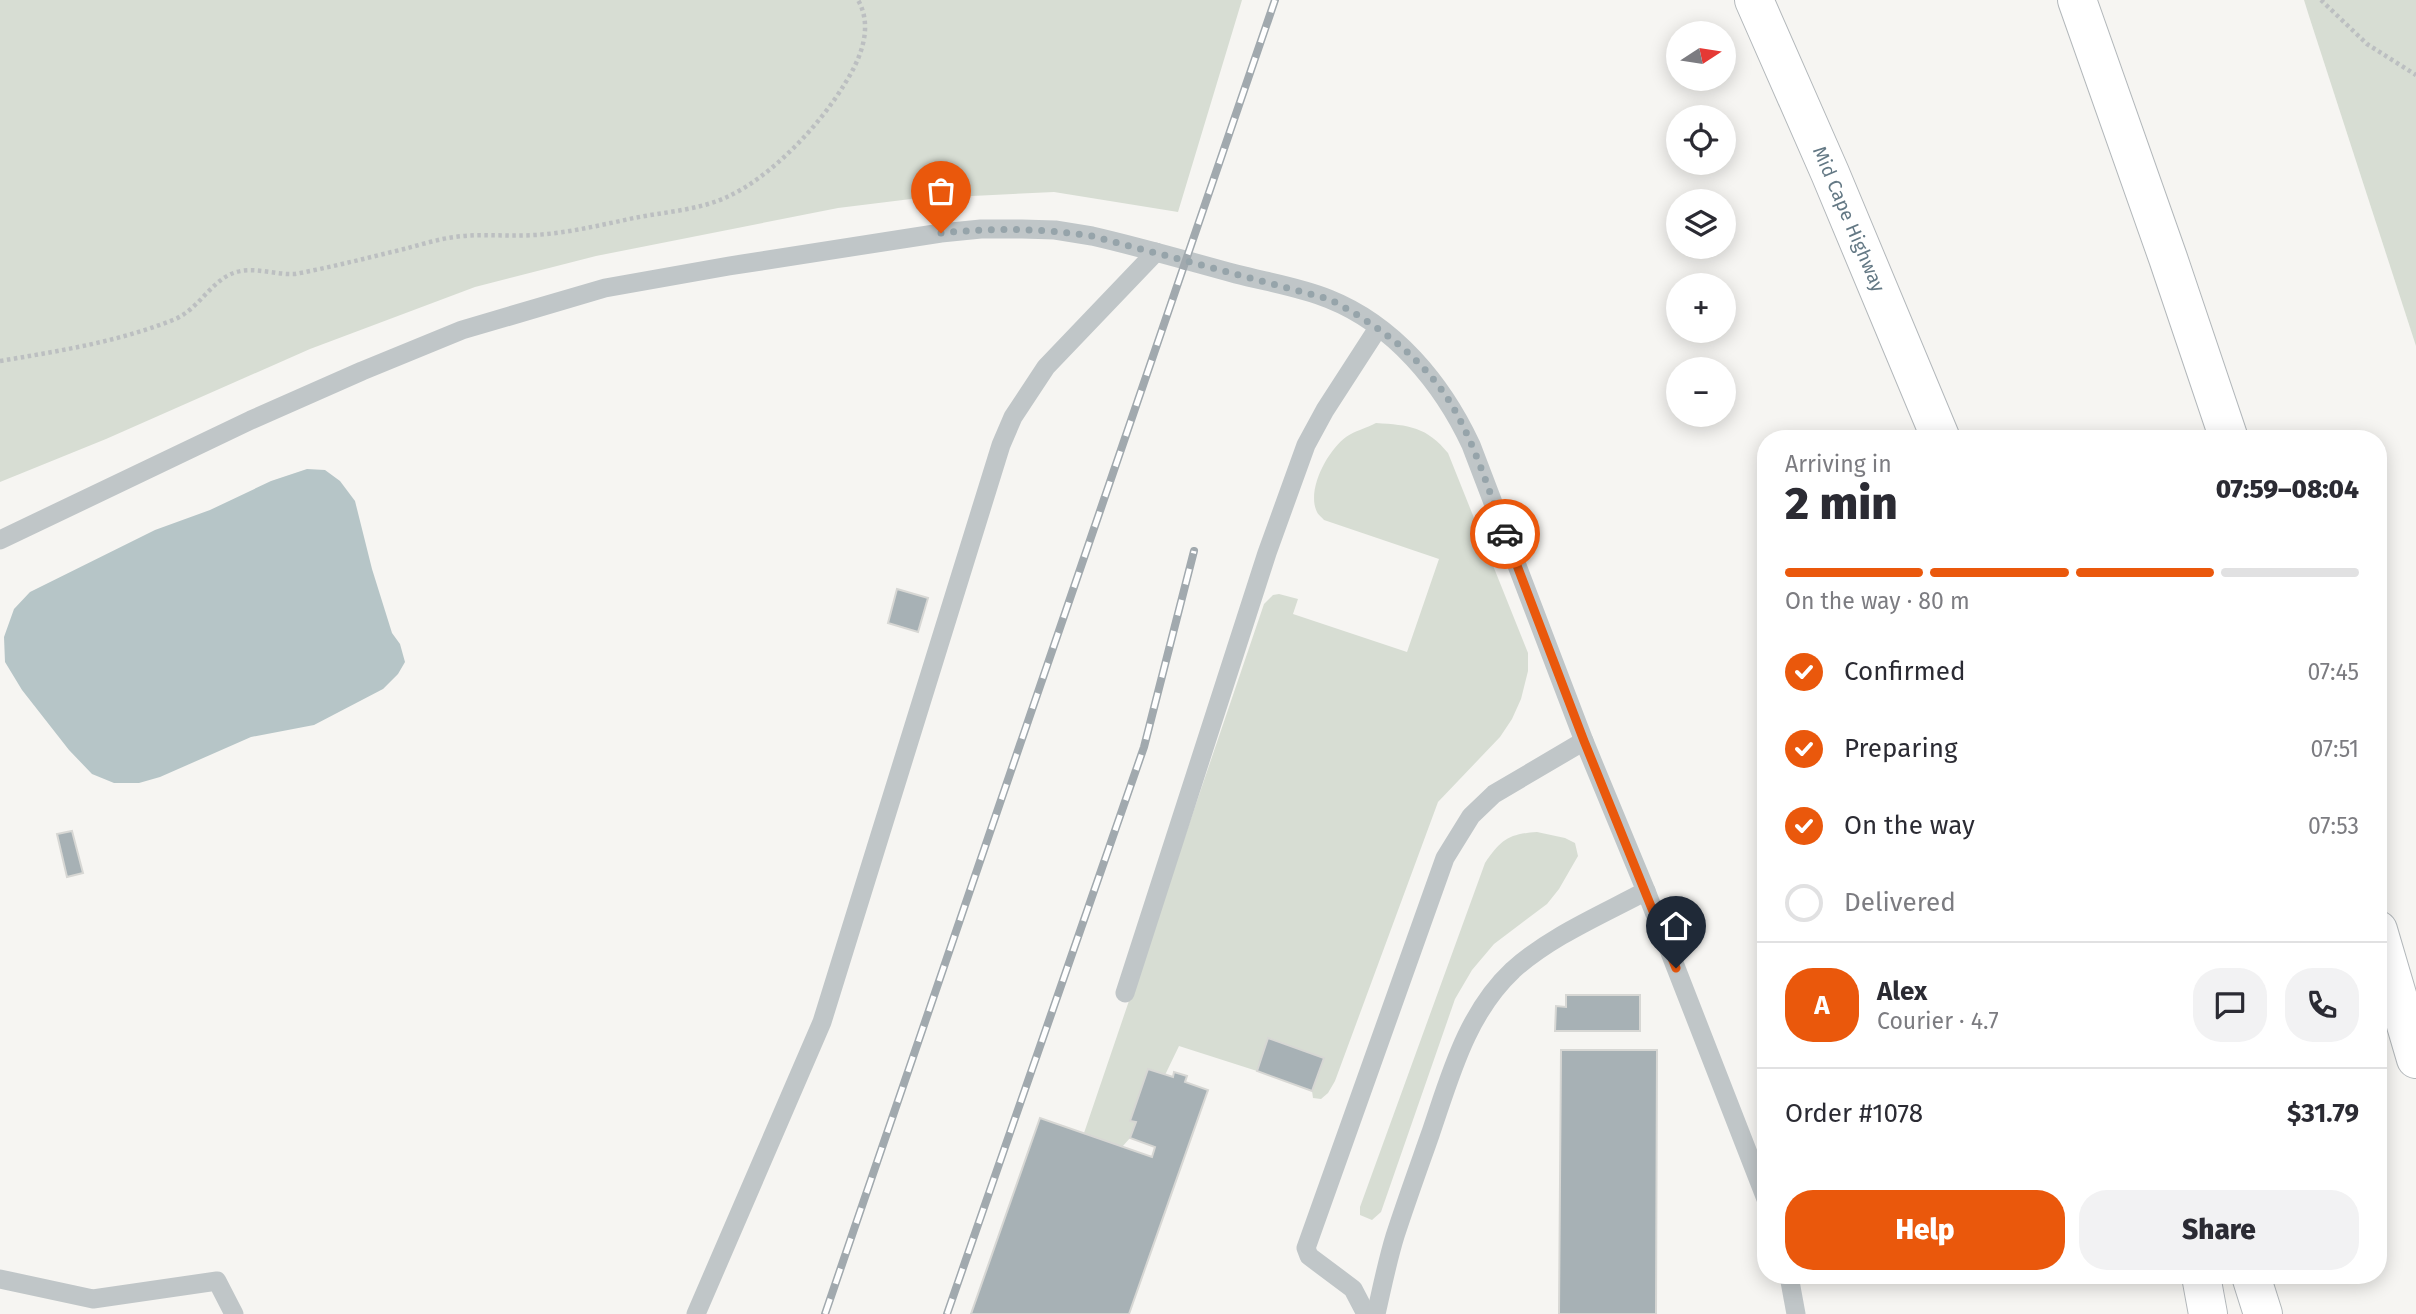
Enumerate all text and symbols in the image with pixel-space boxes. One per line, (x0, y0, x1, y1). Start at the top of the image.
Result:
north arrow (1666, 21, 1736, 91)
map controls (1666, 21, 1736, 427)
button: locate (1666, 105, 1736, 175)
street label: Mid Cape Highway (1808, 143, 1890, 296)
pin (911, 161, 971, 233)
icon: bag (922, 172, 960, 210)
button: layers (1666, 189, 1736, 259)
button: + (1666, 273, 1736, 343)
button: − (1666, 357, 1736, 427)
text: Arriving in (1785, 450, 1892, 478)
text: 07:59–08:04 (2216, 474, 2359, 505)
text: 2 min (1785, 476, 1898, 531)
courier (1470, 499, 1540, 569)
icon: car (1486, 515, 1524, 553)
text: On the way · 80 m (1785, 587, 1970, 615)
icon: check (1785, 653, 1823, 691)
text: Confirmed (1844, 656, 1965, 687)
text: 07:45 (2307, 658, 2359, 686)
icon: check (1785, 730, 1823, 768)
text: Preparing (1844, 733, 1957, 764)
text: 07:51 (2310, 735, 2359, 763)
icon: check (1785, 807, 1823, 845)
text: On the way (1844, 810, 1975, 841)
text: 07:53 (2308, 812, 2359, 840)
text: Delivered (1844, 887, 1956, 918)
pin (1646, 896, 1706, 968)
icon: home (1657, 907, 1695, 945)
button: chat (2193, 968, 2267, 1042)
button: phone (2285, 968, 2359, 1042)
text: Alex (1877, 976, 1927, 1007)
text: A (1814, 990, 1830, 1021)
text: Courier · 4.7 (1877, 1007, 1999, 1035)
text: Order #1078 (1785, 1098, 1923, 1129)
text: $31.79 (2287, 1098, 2359, 1129)
button: Help (1785, 1190, 2065, 1270)
button: Share (2079, 1190, 2359, 1270)

